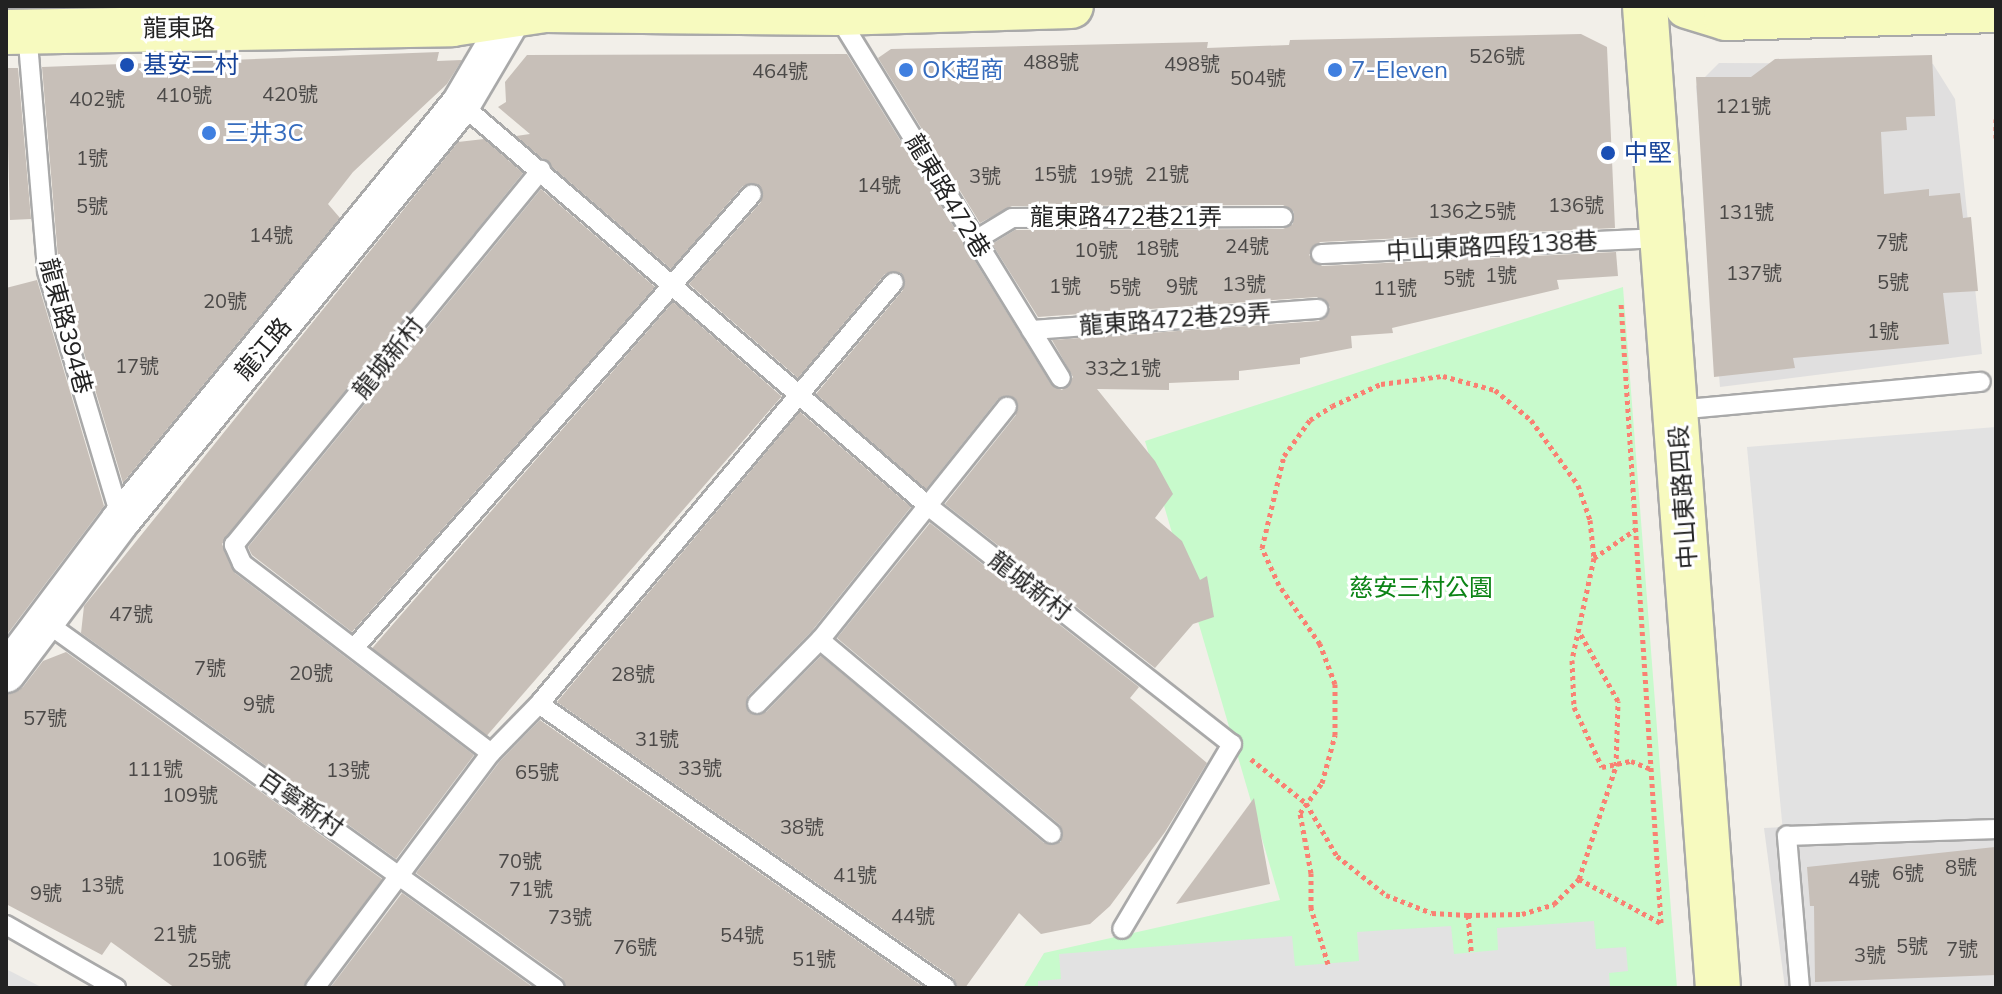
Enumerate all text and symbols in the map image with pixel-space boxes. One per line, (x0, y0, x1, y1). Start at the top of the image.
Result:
street label: 龍東路 (143, 13, 215, 43)
house number: 526號 (1469, 43, 1525, 67)
house number: 488號 (1023, 49, 1079, 73)
place label: 基安二村 (143, 51, 239, 79)
house number: 498號 (1164, 51, 1220, 75)
marker: 基安二村 (118, 56, 136, 74)
place label: OK超商 (922, 56, 1004, 84)
place label: 7-Eleven (1351, 56, 1448, 84)
house number: 464號 (752, 58, 808, 82)
marker: OK超商 (897, 61, 915, 79)
marker: 7-Eleven (1326, 61, 1344, 79)
house number: 504號 (1230, 65, 1286, 89)
house number: 420號 (262, 81, 318, 105)
house number: 410號 (156, 82, 212, 106)
house number: 402號 (69, 86, 125, 110)
house number: 121號 (1715, 93, 1771, 117)
place label: 三井3C (225, 119, 304, 147)
marker: 三井3C (200, 124, 218, 142)
street label: 龍東路472巷 (900, 129, 996, 263)
place label: 中堅 (1624, 139, 1672, 167)
marker: 中堅 (1599, 144, 1617, 162)
house number: 1號 (76, 145, 108, 169)
house number: 15號 (1033, 161, 1077, 185)
house number: 21號 (1145, 161, 1189, 185)
house number: 3號 (969, 163, 1001, 187)
house number: 19號 (1089, 163, 1133, 187)
house number: 14號 (857, 172, 901, 196)
house number: 136號 (1548, 192, 1604, 216)
house number: 5號 (76, 193, 108, 217)
house number: 136之5號 (1428, 198, 1516, 222)
house number: 131號 (1718, 199, 1774, 223)
street label: 龍東路472巷21弄 (1030, 203, 1222, 231)
house number: 14號 (249, 222, 293, 246)
street label: 中山東路四段138巷 (1386, 226, 1598, 266)
house number: 7號 (1876, 229, 1908, 253)
house number: 24號 (1225, 233, 1269, 257)
house number: 18號 (1135, 235, 1179, 259)
house number: 10號 (1074, 237, 1118, 261)
street label: 龍東路394巷 (34, 255, 98, 397)
house number: 137號 (1726, 260, 1782, 284)
house number: 1號 (1485, 262, 1517, 286)
house number: 5號 (1443, 265, 1475, 289)
house number: 5號 (1877, 269, 1909, 293)
house number: 13號 (1222, 271, 1266, 295)
house number: 1號 (1049, 273, 1081, 297)
house number: 9號 (1166, 273, 1198, 297)
house number: 5號 (1109, 274, 1141, 298)
house number: 11號 (1373, 275, 1417, 299)
house number: 20號 (203, 288, 247, 312)
street label: 龍東路472巷29弄 (1078, 298, 1272, 340)
street label: 龍江路 (229, 312, 297, 386)
street label: 龍城新村 (347, 312, 429, 404)
house number: 1號 (1867, 318, 1899, 342)
house number: 17號 (115, 353, 159, 377)
house number: 33之1號 (1085, 355, 1161, 379)
street label: 中山東路四段 (1664, 424, 1702, 570)
street label: 龍城新村 (983, 545, 1077, 627)
park label: 慈安三村公園 (1349, 574, 1493, 602)
house number: 47號 (109, 601, 153, 625)
house number: 7號 (194, 655, 226, 679)
house number: 20號 (289, 660, 333, 684)
house number: 28號 (611, 661, 655, 685)
house number: 9號 (243, 691, 275, 715)
house number: 57號 (23, 705, 67, 729)
house number: 31號 (635, 726, 679, 750)
house number: 33號 (678, 755, 722, 779)
house number: 111號 (127, 756, 183, 780)
house number: 13號 (326, 757, 370, 781)
house number: 65號 (515, 759, 559, 783)
street label: 百寧新村 (253, 764, 349, 842)
house number: 109號 (162, 782, 218, 806)
house number: 38號 (780, 814, 824, 838)
house number: 106號 (211, 846, 267, 870)
house number: 70號 (498, 848, 542, 872)
house number: 8號 (1945, 854, 1977, 878)
house number: 6號 (1892, 860, 1924, 884)
house number: 41號 (833, 862, 877, 886)
house number: 4號 (1848, 866, 1880, 890)
house number: 13號 (80, 872, 124, 896)
house number: 71號 (509, 876, 553, 900)
house number: 9號 (30, 880, 62, 904)
house number: 44號 (891, 903, 935, 927)
house number: 73號 (548, 904, 592, 928)
house number: 21號 (153, 921, 197, 945)
house number: 54號 (720, 922, 764, 946)
house number: 5號 (1896, 933, 1928, 957)
house number: 76號 (613, 934, 657, 958)
house number: 7號 (1946, 936, 1978, 960)
house number: 3號 (1854, 942, 1886, 966)
house number: 51號 (792, 946, 836, 970)
house number: 25號 (187, 947, 231, 971)

